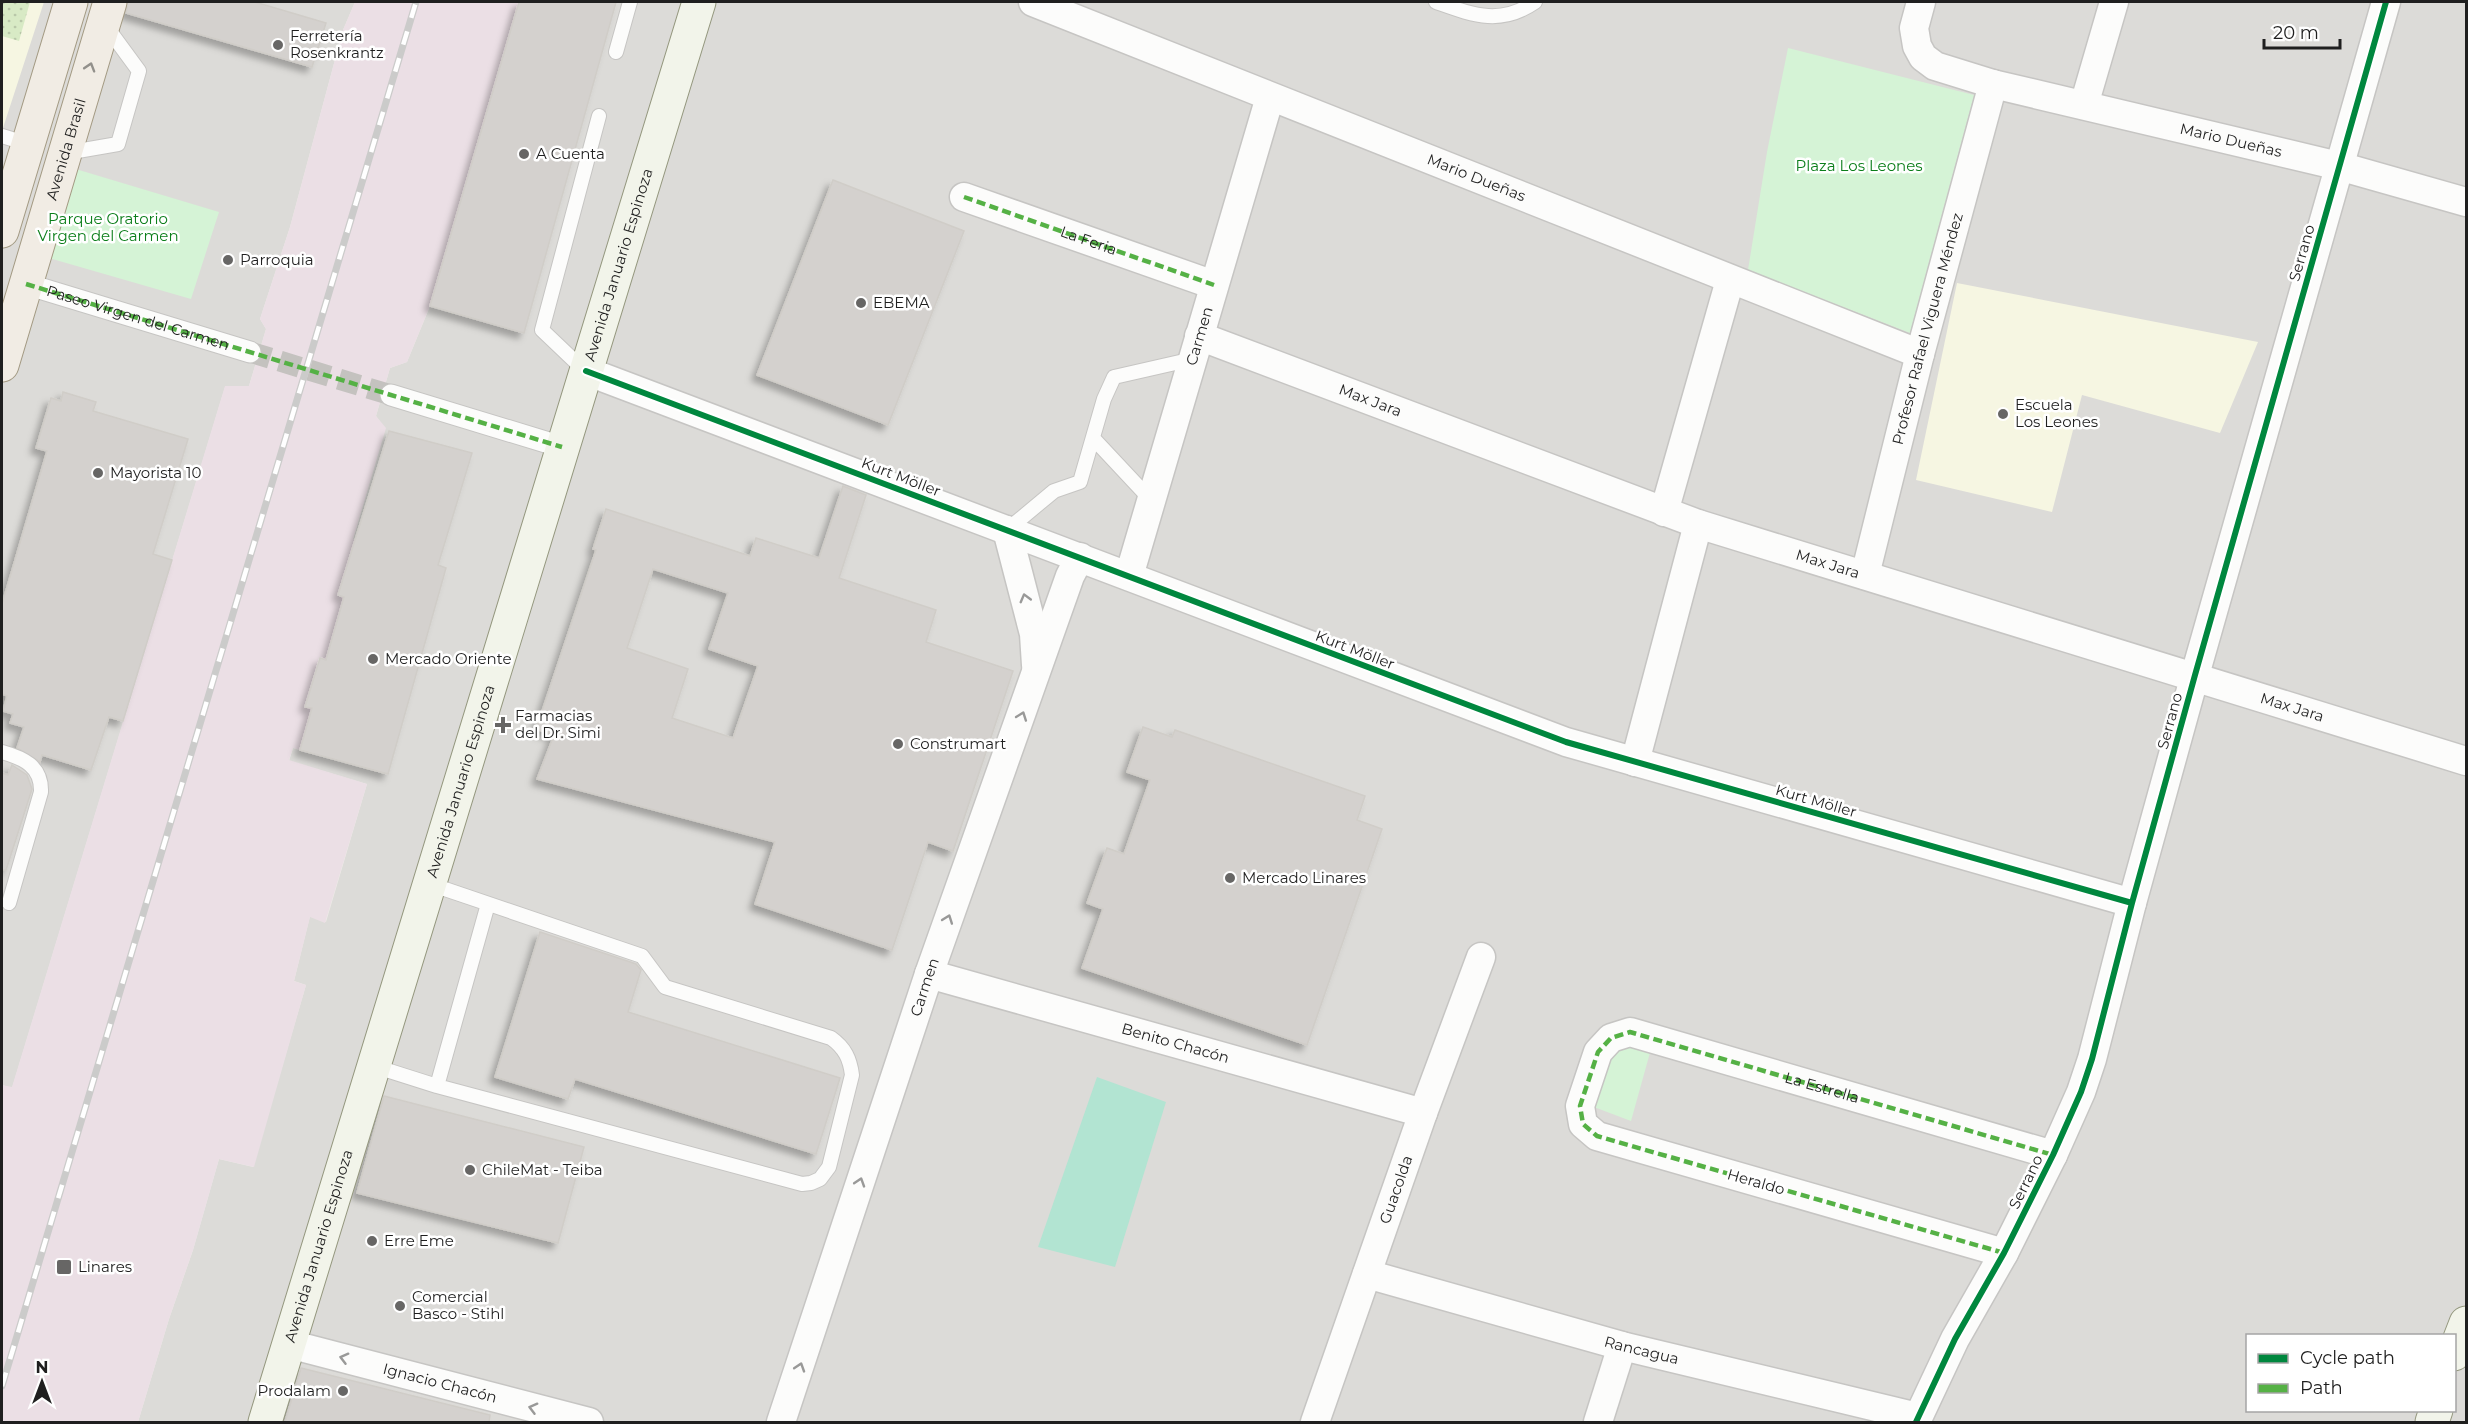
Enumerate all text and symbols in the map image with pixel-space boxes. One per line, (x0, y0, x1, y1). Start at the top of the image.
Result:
scale bar (2264, 12, 2340, 50)
text: 20 m (2273, 22, 2319, 44)
place label: Ferretería Rosenkrantz (290, 26, 384, 62)
marker: Ferretería Rosenkrantz (271, 38, 285, 52)
one-way arrow (83, 62, 95, 73)
street label: Avenida Brasil (42, 96, 90, 202)
street label: Mario Dueñas (2178, 119, 2284, 161)
place label: A Cuenta (536, 144, 605, 163)
marker: A Cuenta (517, 147, 531, 161)
street label: Mario Dueñas (1425, 149, 1529, 206)
park label: Plaza Los Leones (1795, 156, 1923, 175)
street label: Avenida Januario Espinoza (580, 166, 657, 363)
park label: Parque Oratorio Virgen del Carmen (37, 209, 179, 245)
street label: Profesor Rafael Viguera Méndez (1888, 210, 1967, 447)
street label: La Feria (1058, 222, 1120, 259)
street label: Serrano (2284, 222, 2319, 283)
place label: Parroquia (240, 250, 314, 269)
marker: Parroquia (221, 253, 235, 267)
street label: Paseo Virgen del Carmen (44, 281, 232, 354)
place label: EBEMA (873, 293, 930, 312)
marker: EBEMA (854, 296, 868, 310)
street label: Carmen (1181, 304, 1217, 368)
street label: Max Jara (1336, 380, 1405, 421)
place label: Escuela Los Leones (2015, 395, 2098, 431)
marker: Escuela Los Leones (1996, 407, 2010, 421)
street label: Kurt Möller (859, 453, 944, 500)
place label: Mayorista 10 (110, 463, 201, 482)
marker: Mayorista 10 (91, 466, 105, 480)
street label: Max Jara (1794, 545, 1862, 582)
one-way arrow (1019, 593, 1032, 603)
street label: Kurt Möller (1313, 626, 1398, 673)
place label: Mercado Oriente (385, 649, 512, 668)
marker: Mercado Oriente (366, 652, 380, 666)
street label: Avenida Januario Espinoza (422, 682, 499, 880)
street label: Max Jara (2258, 688, 2326, 726)
street label: Serrano (2153, 690, 2186, 751)
place label: Farmacias del Dr. Simi (515, 706, 601, 742)
one-way arrow (1014, 711, 1027, 722)
marker: Farmacias del Dr. Simi (496, 718, 510, 732)
place label: Construmart (910, 734, 1006, 753)
marker: Construmart (891, 737, 905, 751)
street label: Kurt Möller (1773, 780, 1859, 821)
place label: Mercado Linares (1242, 868, 1366, 887)
marker: Mercado Linares (1223, 871, 1237, 885)
one-way arrow (941, 914, 954, 925)
street label: Carmen (906, 955, 943, 1019)
street label: Benito Chacón (1120, 1019, 1232, 1067)
street label: La Estrella (1783, 1067, 1862, 1107)
street label: Avenida Januario Espinoza (280, 1147, 357, 1345)
street label: Serrano (2004, 1152, 2047, 1212)
street label: Guacolda (1375, 1153, 1416, 1226)
place label: ChileMat - Teiba (482, 1160, 603, 1179)
marker: ChileMat - Teiba (463, 1163, 477, 1177)
street label: Heraldo (1725, 1164, 1787, 1199)
one-way arrow (853, 1177, 866, 1188)
place label: Erre Eme (384, 1231, 454, 1250)
marker: Erre Eme (365, 1234, 379, 1248)
place label: Linares (78, 1257, 132, 1276)
marker: Linares (55, 1258, 73, 1276)
place label: Comercial Basco - Stihl (412, 1287, 504, 1323)
marker: Comercial Basco - Stihl (393, 1299, 407, 1313)
street label: Rancagua (1602, 1331, 1681, 1368)
legend (2246, 1334, 2456, 1412)
text: Cycle path (2300, 1347, 2395, 1369)
north arrow (12, 1352, 72, 1412)
one-way arrow (339, 1353, 349, 1366)
text: N (36, 1358, 48, 1377)
street label: Ignacio Chacón (381, 1359, 499, 1407)
one-way arrow (792, 1362, 805, 1373)
text: Path (2300, 1377, 2343, 1399)
place label: Prodalam (258, 1381, 331, 1400)
marker: Prodalam (336, 1384, 350, 1398)
one-way arrow (528, 1402, 538, 1415)

